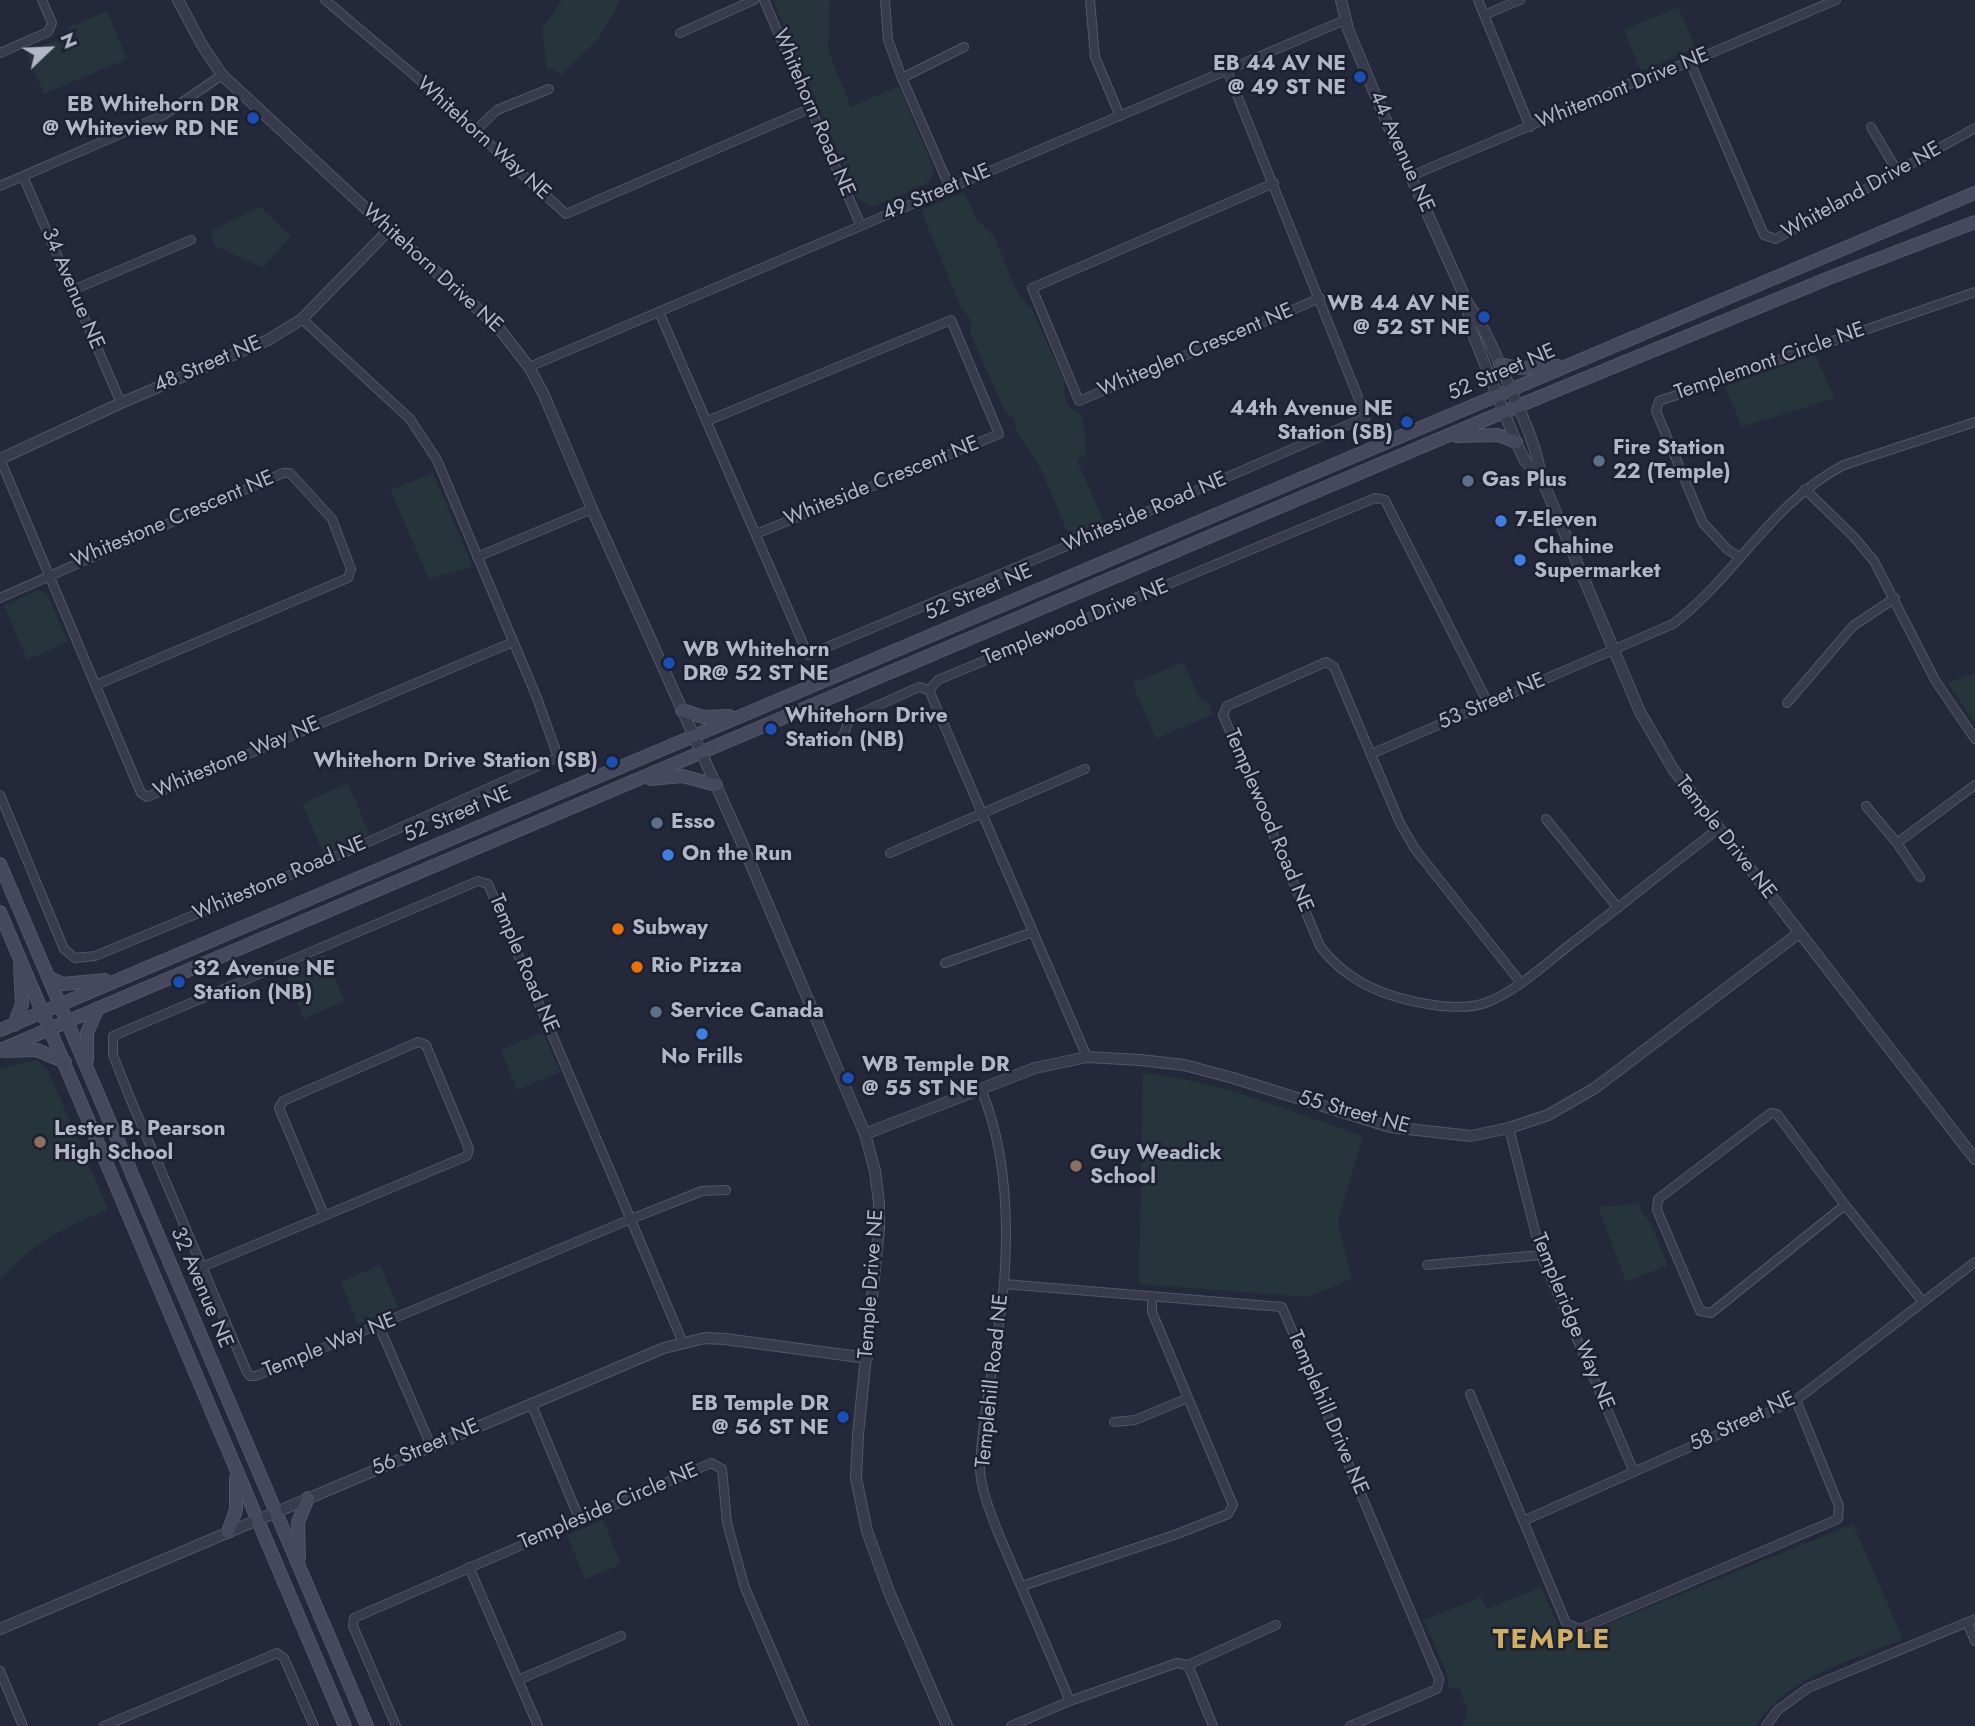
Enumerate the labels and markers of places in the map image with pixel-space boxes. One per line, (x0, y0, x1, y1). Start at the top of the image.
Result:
place label: EB 44 AV NE @ 49 ST NE (1213, 52, 1346, 102)
marker: EB 44 AV NE @ 49 ST NE (1352, 69, 1368, 85)
place label: EB Whitehorn DR @ Whiteview RD NE (43, 93, 239, 143)
marker: EB Whitehorn DR @ Whiteview RD NE (245, 110, 261, 126)
place label: WB 44 AV NE @ 52 ST NE (1327, 292, 1470, 342)
marker: WB 44 AV NE @ 52 ST NE (1476, 309, 1492, 325)
place label: 44th Avenue NE Station (SB) (1230, 397, 1393, 447)
marker: 44th Avenue NE Station (SB) (1399, 414, 1415, 430)
place label: Fire Station 22 (Temple) (1613, 436, 1731, 486)
marker: Fire Station 22 (Temple) (1591, 453, 1607, 469)
place label: Gas Plus (1482, 468, 1567, 494)
marker: Gas Plus (1460, 473, 1476, 489)
place label: 7-Eleven (1515, 508, 1597, 534)
marker: 7-Eleven (1493, 513, 1509, 529)
place label: Chahine Supermarket (1534, 535, 1661, 585)
marker: Chahine Supermarket (1512, 552, 1528, 568)
place label: WB Whitehorn DR@ 52 ST NE (683, 638, 829, 688)
marker: WB Whitehorn DR@ 52 ST NE (661, 655, 677, 671)
place label: Whitehorn Drive Station (NB) (785, 704, 948, 754)
marker: Whitehorn Drive Station (NB) (763, 721, 779, 737)
place label: Whitehorn Drive Station (SB) (313, 749, 598, 775)
marker: Whitehorn Drive Station (SB) (604, 754, 620, 770)
place label: Esso (671, 810, 715, 836)
marker: Esso (649, 815, 665, 831)
place label: On the Run (682, 842, 792, 868)
marker: On the Run (660, 847, 676, 863)
place label: Subway (632, 916, 708, 942)
marker: Subway (610, 921, 626, 937)
place label: Rio Pizza (651, 954, 742, 980)
place label: 32 Avenue NE Station (NB) (193, 957, 335, 1007)
marker: Rio Pizza (629, 959, 645, 975)
marker: 32 Avenue NE Station (NB) (171, 974, 187, 990)
place label: Service Canada (670, 999, 824, 1025)
marker: Service Canada (648, 1004, 664, 1020)
marker: No Frills (694, 1026, 710, 1042)
place label: No Frills (661, 1045, 743, 1071)
place label: WB Temple DR @ 55 ST NE (862, 1053, 1009, 1103)
marker: WB Temple DR @ 55 ST NE (840, 1070, 856, 1086)
place label: Lester B. Pearson High School (54, 1117, 226, 1167)
marker: Lester B. Pearson High School (32, 1134, 48, 1150)
place label: Guy Weadick School (1090, 1141, 1222, 1191)
marker: Guy Weadick School (1068, 1158, 1084, 1174)
place label: EB Temple DR @ 56 ST NE (691, 1392, 829, 1442)
marker: EB Temple DR @ 56 ST NE (835, 1409, 851, 1425)

